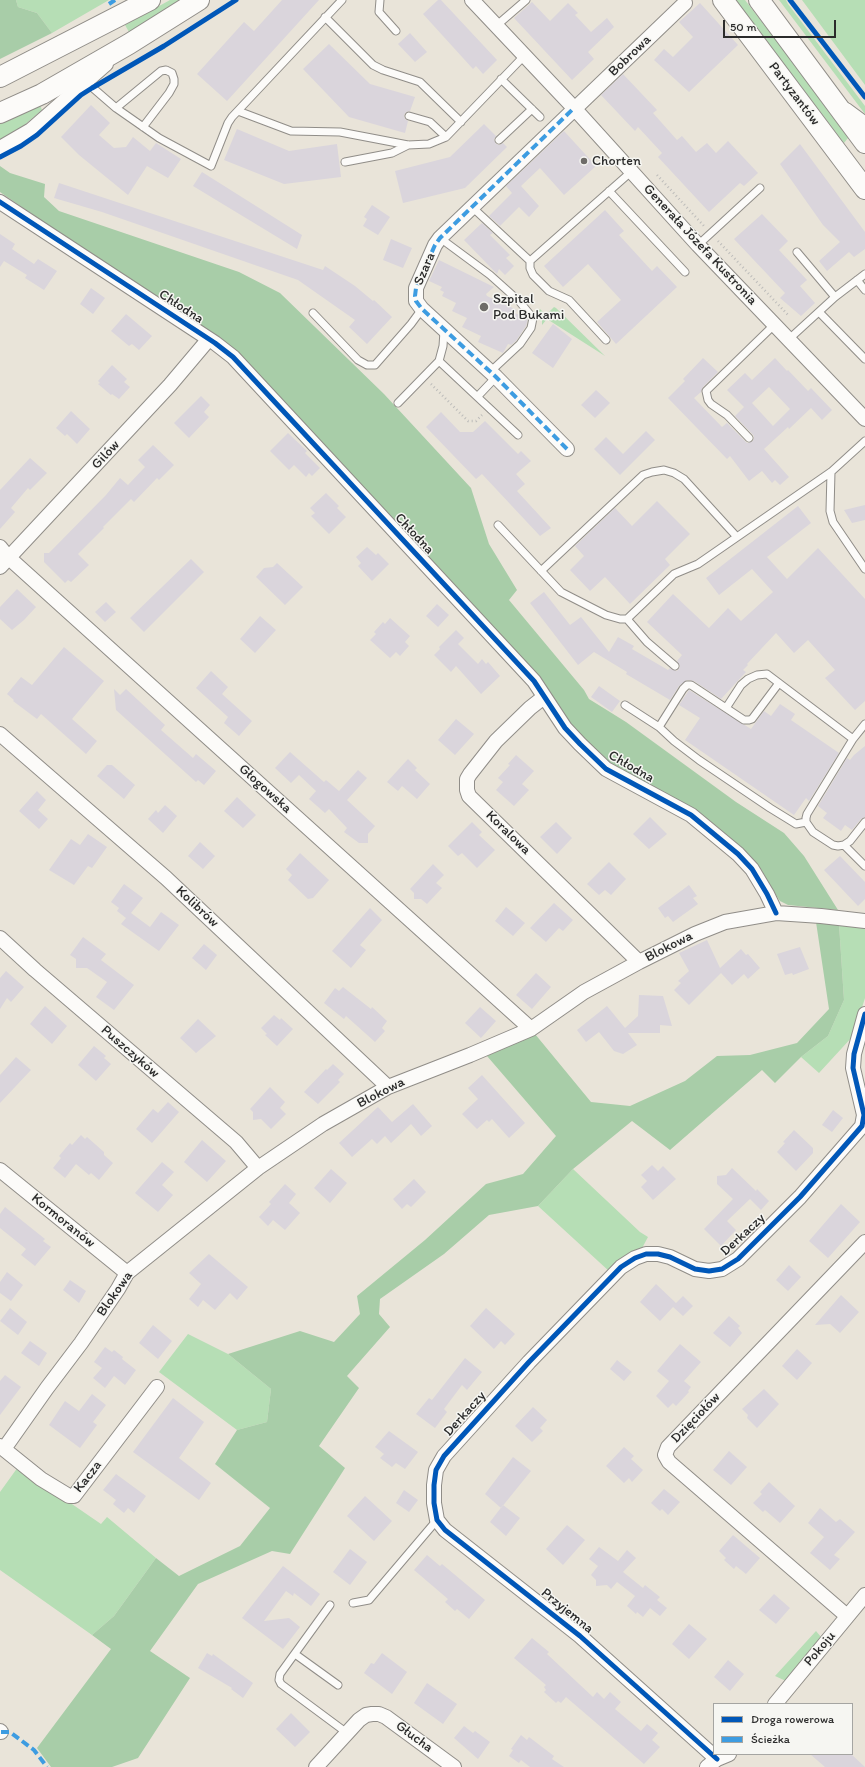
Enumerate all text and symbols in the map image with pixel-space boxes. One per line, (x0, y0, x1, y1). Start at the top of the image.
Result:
scale bar (725, 12, 838, 38)
text: 50 m (730, 20, 756, 34)
street label: Bobrowa (605, 32, 655, 80)
street label: Partyzantów (765, 59, 823, 129)
place label: Chorten (592, 153, 641, 169)
marker: Chorten (579, 156, 589, 166)
street label: Generała Józefa Kustronia (640, 181, 760, 309)
street label: Szara (411, 250, 439, 288)
street label: Chłodna (155, 286, 207, 328)
place label: Szpital Pod Bukami (493, 291, 564, 324)
marker: Szpital Pod Bukami (478, 301, 490, 313)
street label: Gilów (88, 437, 124, 473)
street label: Chłodna (391, 510, 437, 558)
street label: Chłodna (605, 747, 657, 787)
street label: Głogowska (235, 761, 295, 817)
street label: Koralowa (482, 807, 534, 859)
street label: Kolibrów (172, 883, 222, 931)
street label: Blokowa (642, 928, 696, 966)
street label: Puszczyków (97, 1022, 163, 1082)
street label: Blokowa (354, 1074, 408, 1112)
street label: Kormoranów (28, 1190, 98, 1252)
street label: Derkaczy (717, 1210, 769, 1260)
street label: Blokowa (93, 1268, 137, 1320)
street label: Derkaczy (440, 1388, 490, 1440)
street label: Dzięciołów (668, 1389, 724, 1447)
street label: Kacza (70, 1458, 106, 1496)
street label: Przyjemna (537, 1585, 597, 1637)
street label: Pokoju (801, 1628, 839, 1670)
legend (713, 1703, 853, 1755)
text: Droga rowerowa (751, 1712, 834, 1726)
street label: Głucha (392, 1718, 436, 1756)
text: Ścieżka (751, 1732, 790, 1746)

